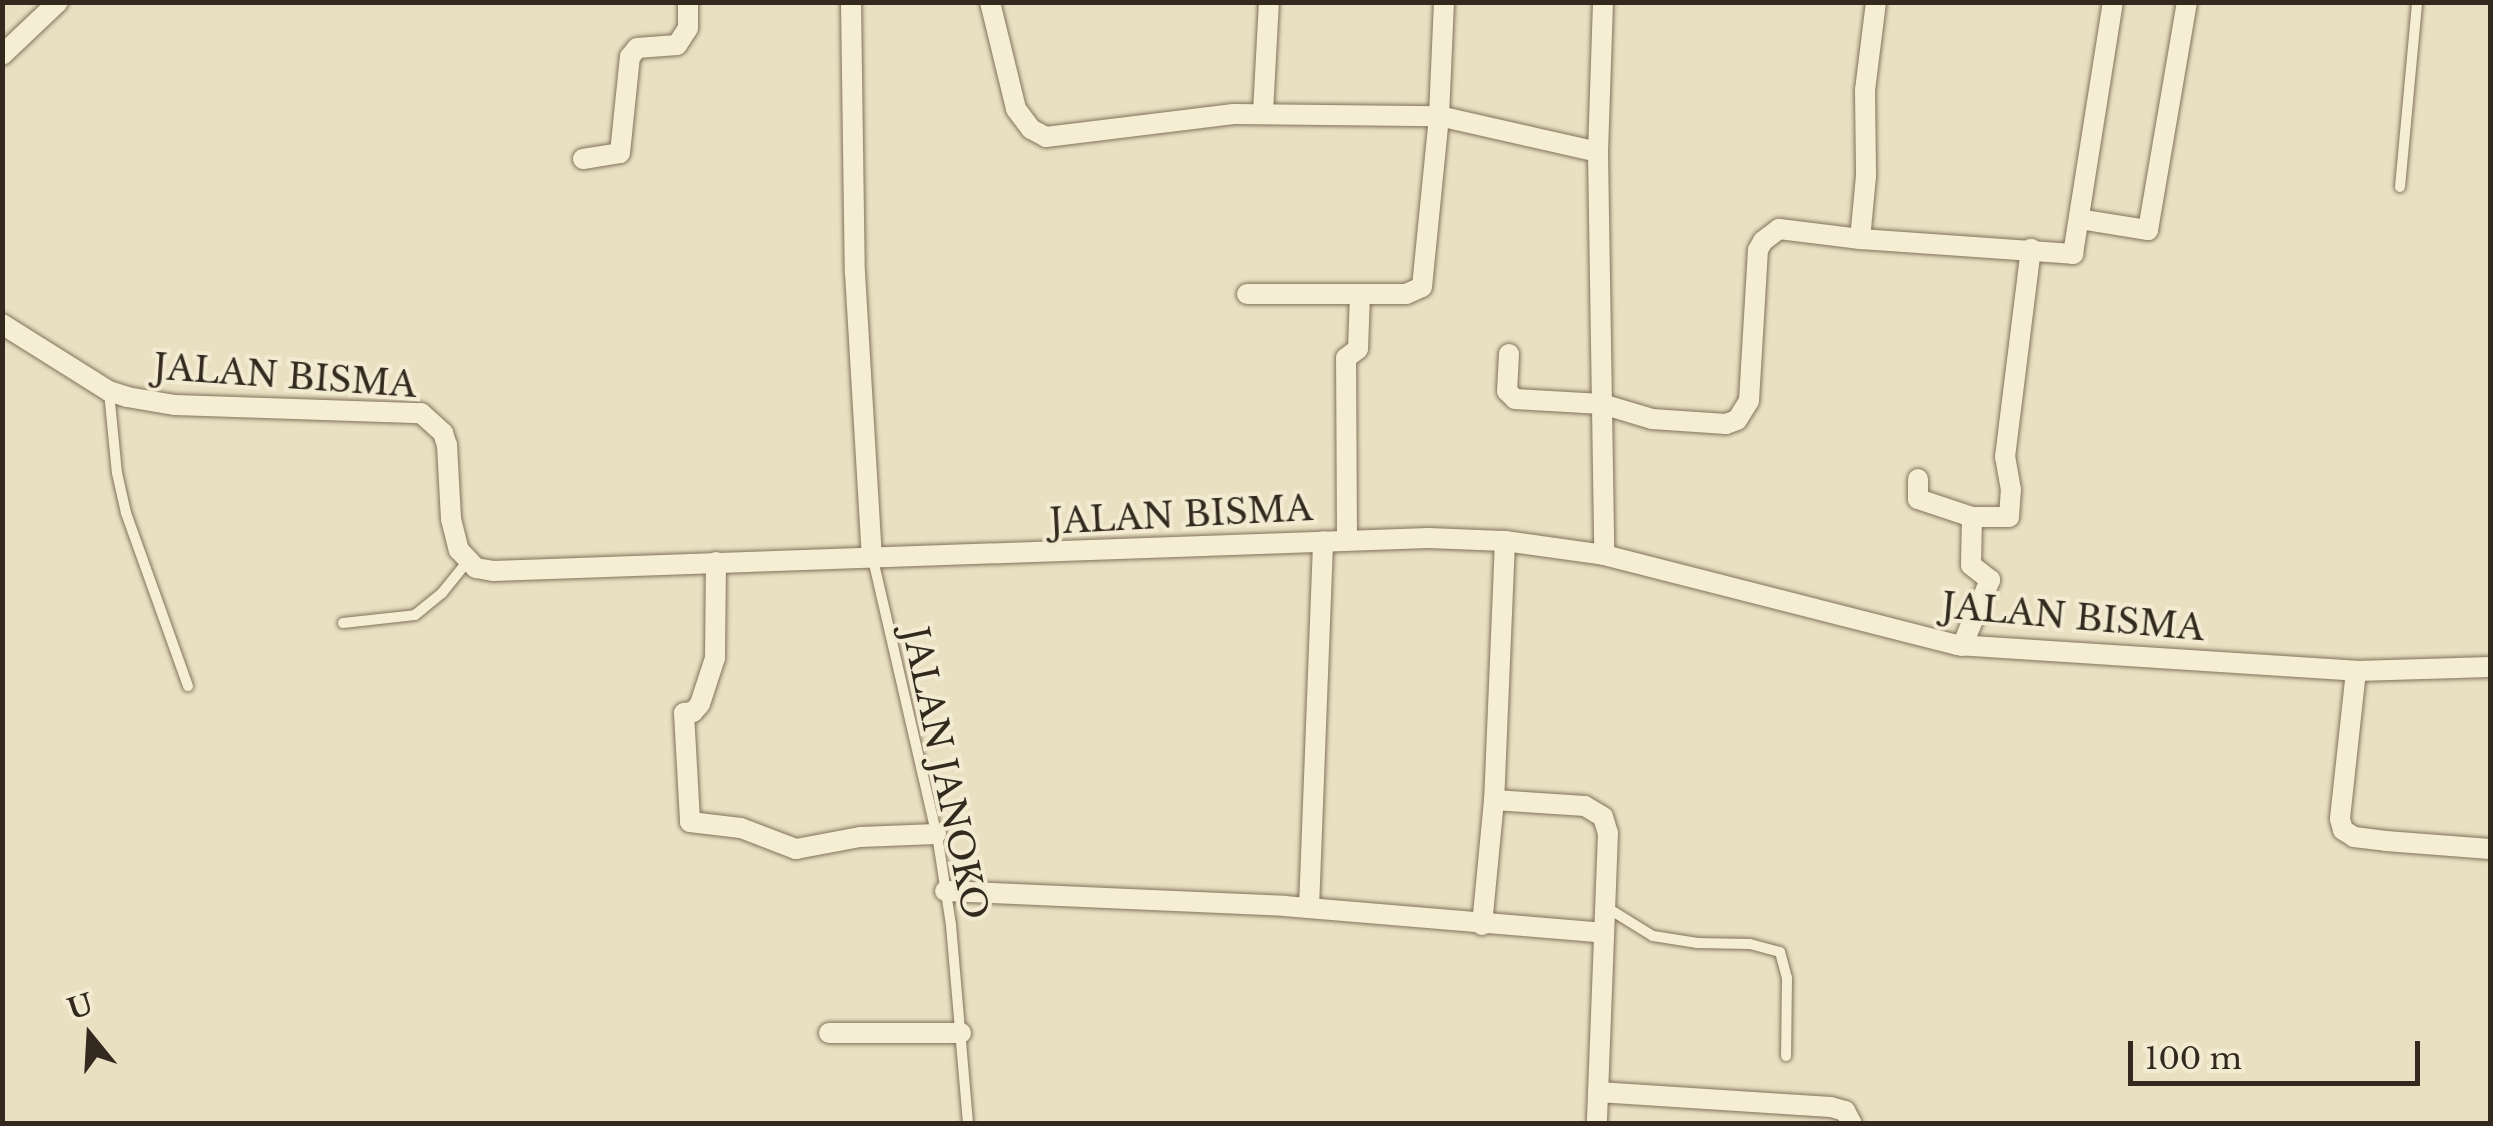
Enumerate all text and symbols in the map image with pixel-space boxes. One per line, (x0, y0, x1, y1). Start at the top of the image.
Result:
street label: JALAN BISMA (152, 346, 418, 406)
street label: JALAN BISMA (1048, 487, 1314, 543)
street label: JALAN BISMA (1940, 585, 2206, 649)
street label: JALAN JANOKO (894, 623, 996, 923)
north arrow (40, 986, 140, 1086)
text: U (63, 987, 98, 1027)
scale bar (2133, 1021, 2426, 1083)
text: 100 m (2145, 1040, 2242, 1077)

